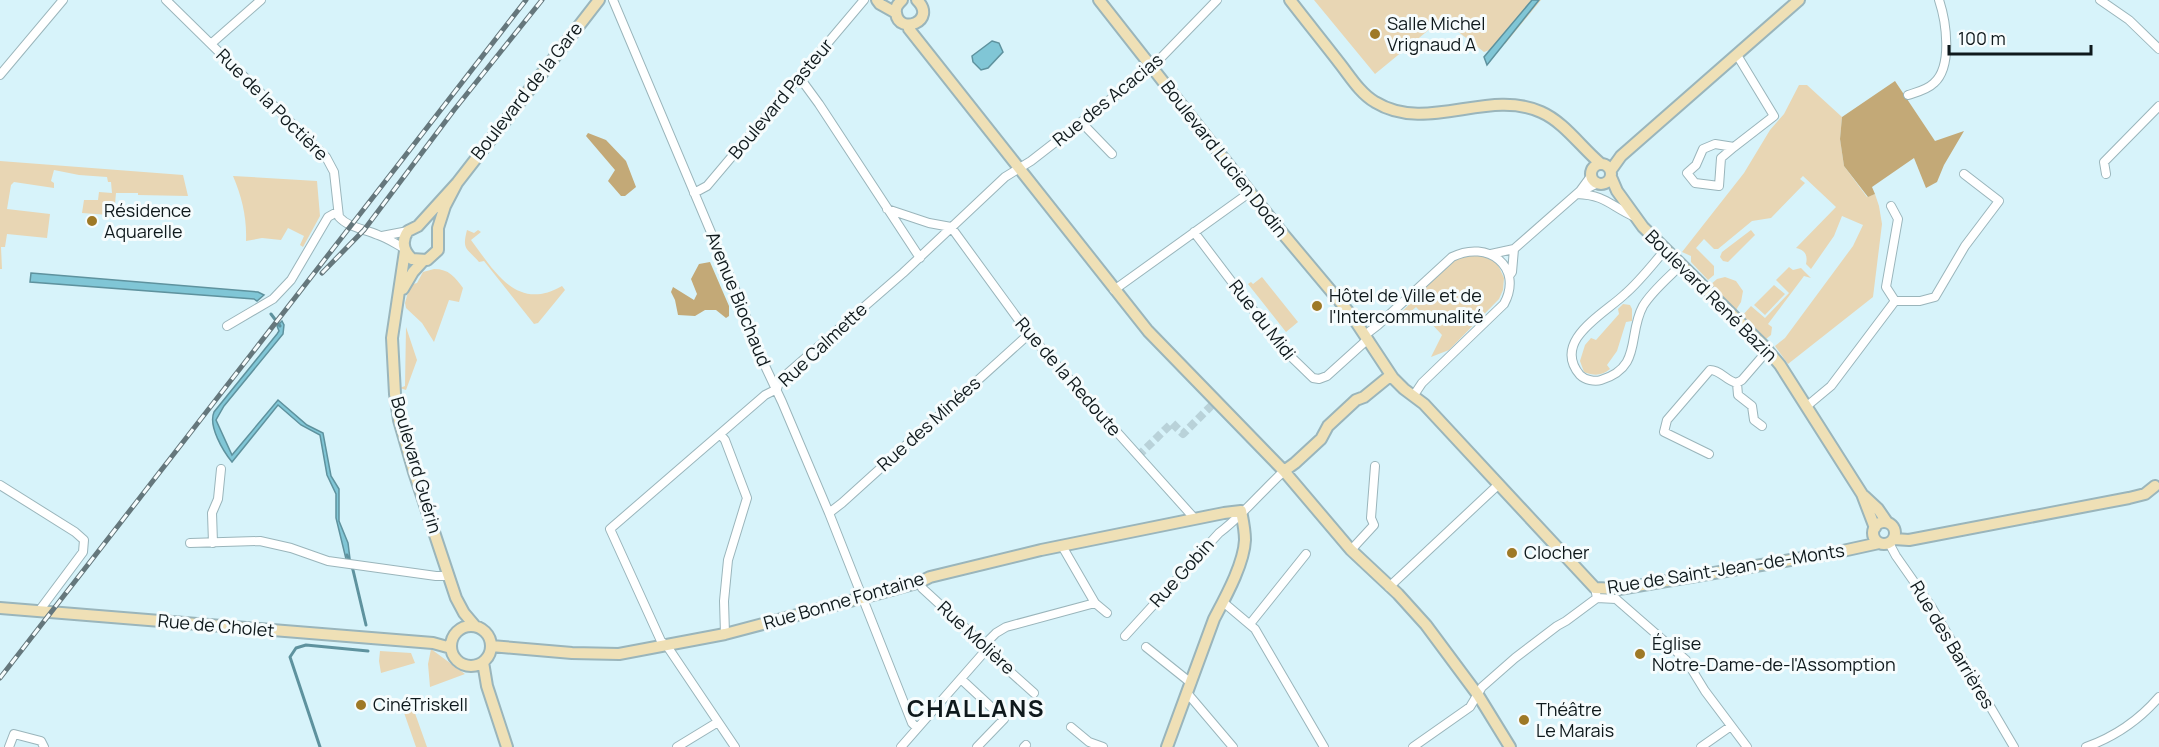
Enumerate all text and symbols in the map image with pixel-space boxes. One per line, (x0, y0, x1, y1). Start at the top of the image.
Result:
place label: Salle Michel Vrignaud A (1387, 11, 1485, 56)
street label: Boulevard de la Gare (465, 17, 587, 164)
scale bar (1949, 18, 2092, 56)
text: 100 m (1958, 26, 2006, 50)
marker: Salle Michel Vrignaud A (1368, 27, 1382, 41)
street label: Boulevard Pasteur (723, 33, 838, 164)
street label: Rue de la Poctière (212, 43, 334, 165)
street label: Rue des Acacias (1047, 47, 1167, 151)
street label: Boulevard Lucien Dodin (1156, 75, 1294, 242)
place label: Résidence Aquarelle (104, 198, 191, 243)
marker: Résidence Aquarelle (85, 214, 99, 228)
street label: Boulevard René Bazin (1640, 224, 1783, 367)
street label: Avenue Biochaud (701, 228, 777, 369)
street label: Rue du Midi (1224, 274, 1302, 364)
place label: Hôtel de Ville et de l'Intercommunalité (1329, 283, 1483, 328)
street label: Rue Calmette (773, 297, 872, 392)
marker: Hôtel de Ville et de l'Intercommunalité (1310, 299, 1324, 313)
street label: Rue de la Redoute (1010, 312, 1127, 441)
street label: Rue des Minées (872, 371, 985, 476)
street label: Boulevard Guérin (386, 394, 448, 536)
street label: Rue Gobin (1144, 533, 1219, 612)
street label: Rue de Saint-Jean-de-Monts (1605, 537, 1846, 599)
place label: Clocher (1524, 540, 1590, 564)
marker: Clocher (1505, 546, 1519, 560)
street label: Rue Bonne Fontaine (761, 566, 927, 634)
street label: Rue des Barrières (1905, 576, 2001, 713)
street label: Rue Molière (933, 595, 1021, 679)
street label: Rue de Cholet (157, 608, 275, 642)
place label: Église Notre-Dame-de-l'Assomption (1652, 631, 1896, 676)
marker: Église Notre-Dame-de-l'Assomption (1633, 647, 1647, 661)
district label: CHALLANS (907, 691, 1045, 724)
place label: CinéTriskell (373, 692, 468, 716)
place label: Théâtre Le Marais (1536, 697, 1614, 742)
marker: CinéTriskell (354, 698, 368, 712)
marker: Théâtre Le Marais (1517, 713, 1531, 727)

